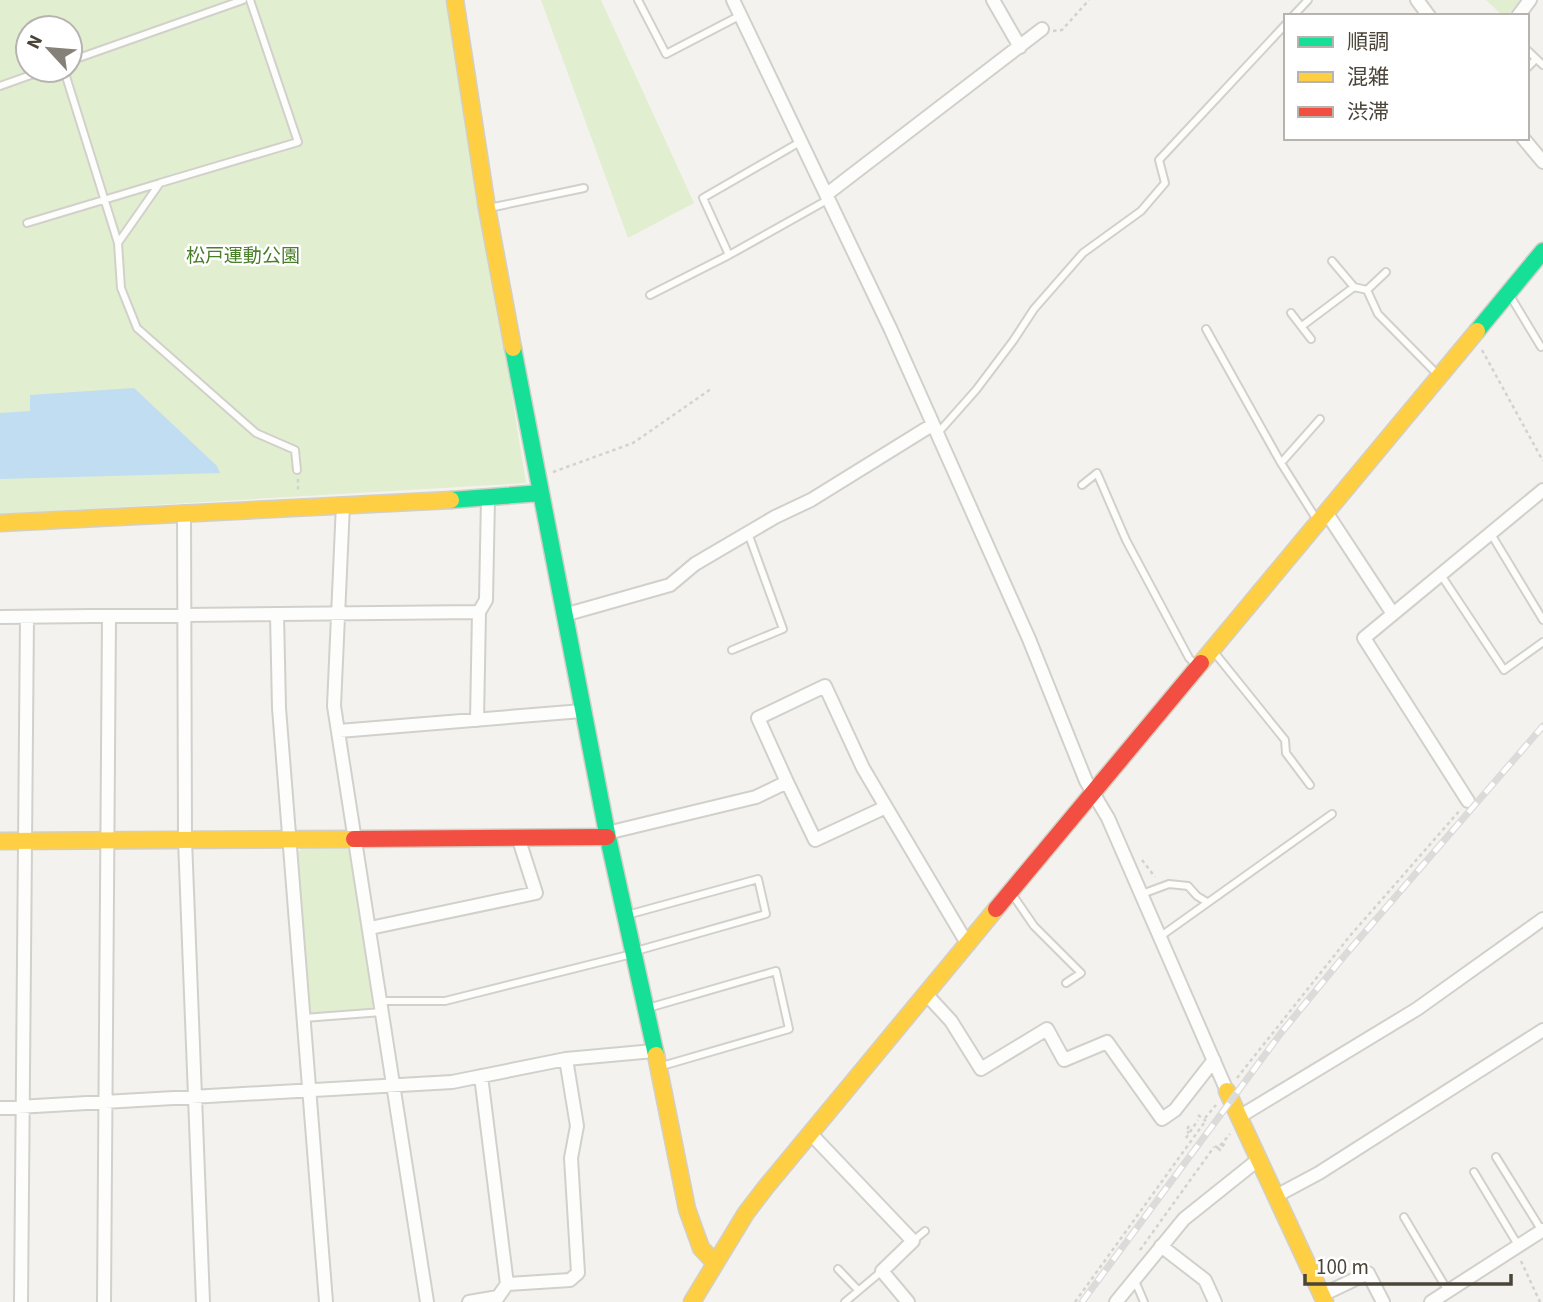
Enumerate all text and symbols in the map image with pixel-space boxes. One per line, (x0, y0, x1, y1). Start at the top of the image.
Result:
north arrow (14, 14, 84, 84)
legend (1284, 14, 1529, 140)
text: 順調 (1347, 27, 1389, 57)
text: N (20, 31, 50, 54)
text: 混雑 (1347, 62, 1389, 92)
text: 渋滞 (1347, 97, 1389, 127)
park label: 松戸運動公園 (186, 243, 300, 270)
scale bar (1305, 1242, 1512, 1286)
text: 100 m (1316, 1252, 1369, 1282)

